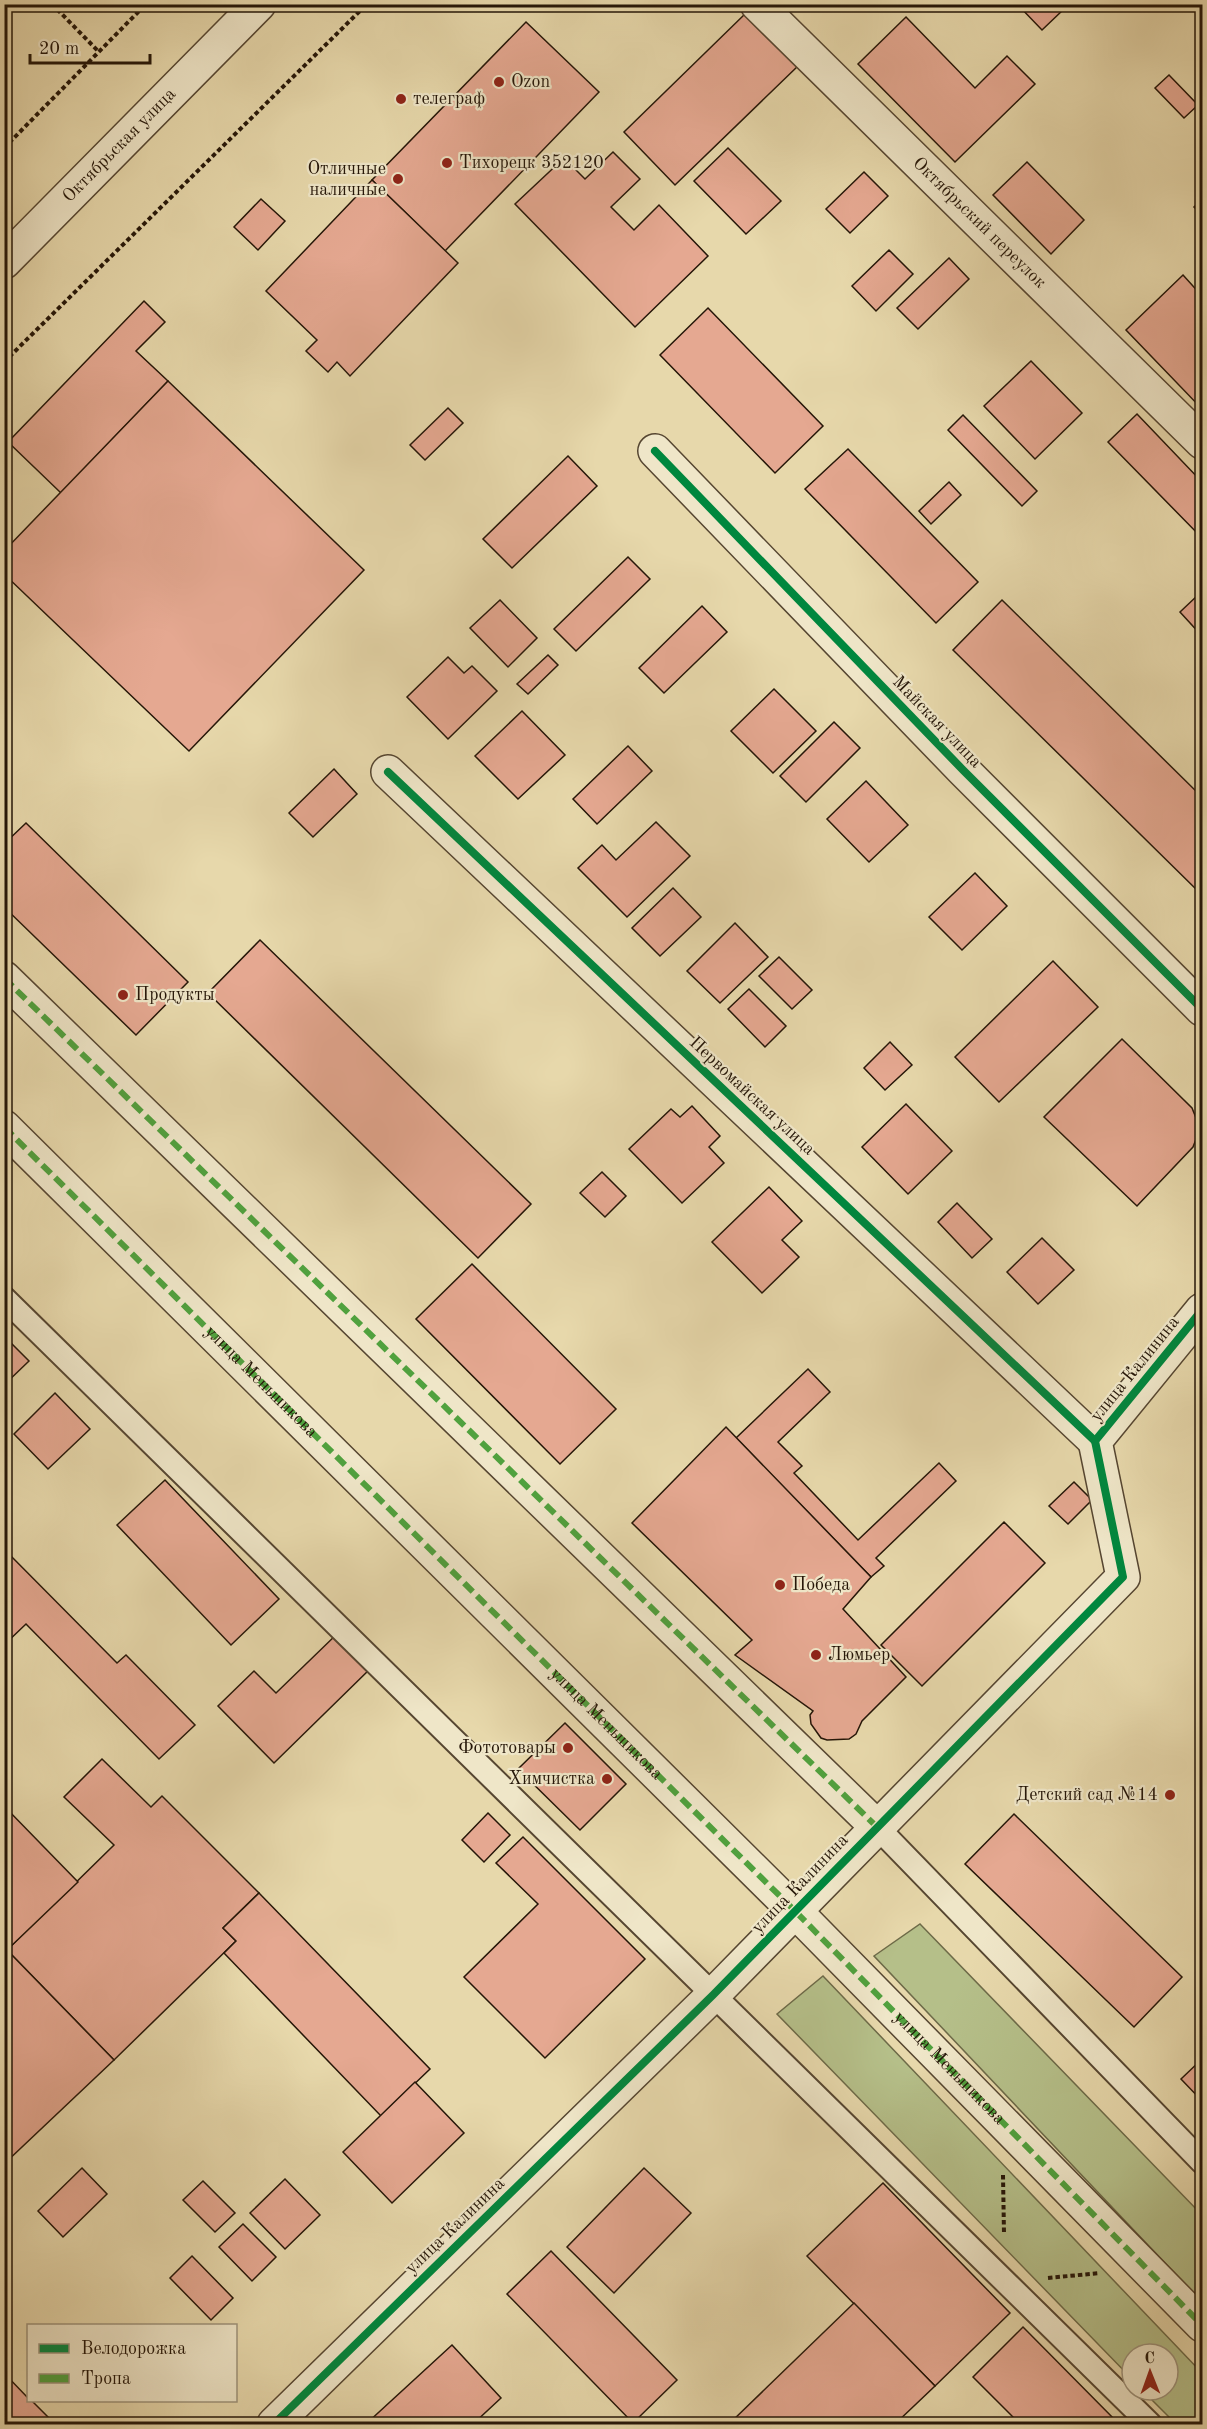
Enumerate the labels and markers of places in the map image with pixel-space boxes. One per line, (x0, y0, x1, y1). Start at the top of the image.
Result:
place label: Ozon (511, 73, 550, 91)
marker: Ozon (492, 75, 506, 89)
place label: телеграф (413, 90, 485, 109)
marker: телеграф (394, 92, 408, 106)
place label: Тихорецк 352120 (459, 154, 604, 172)
marker: Тихорецк 352120 (440, 156, 454, 170)
place label: Отличные наличные (307, 160, 386, 199)
marker: Отличные наличные (391, 172, 405, 186)
place label: Продукты (135, 986, 215, 1004)
marker: Продукты (116, 988, 130, 1002)
place label: Победа (792, 1576, 850, 1594)
marker: Победа (773, 1578, 787, 1592)
place label: Люмьер (828, 1646, 890, 1664)
marker: Люмьер (809, 1648, 823, 1662)
place label: Фототовары (458, 1739, 556, 1757)
marker: Фототовары (561, 1741, 575, 1755)
place label: Химчистка (508, 1770, 595, 1788)
marker: Химчистка (600, 1772, 614, 1786)
place label: Детский сад №14 (1016, 1786, 1158, 1804)
marker: Детский сад №14 (1163, 1788, 1177, 1802)

